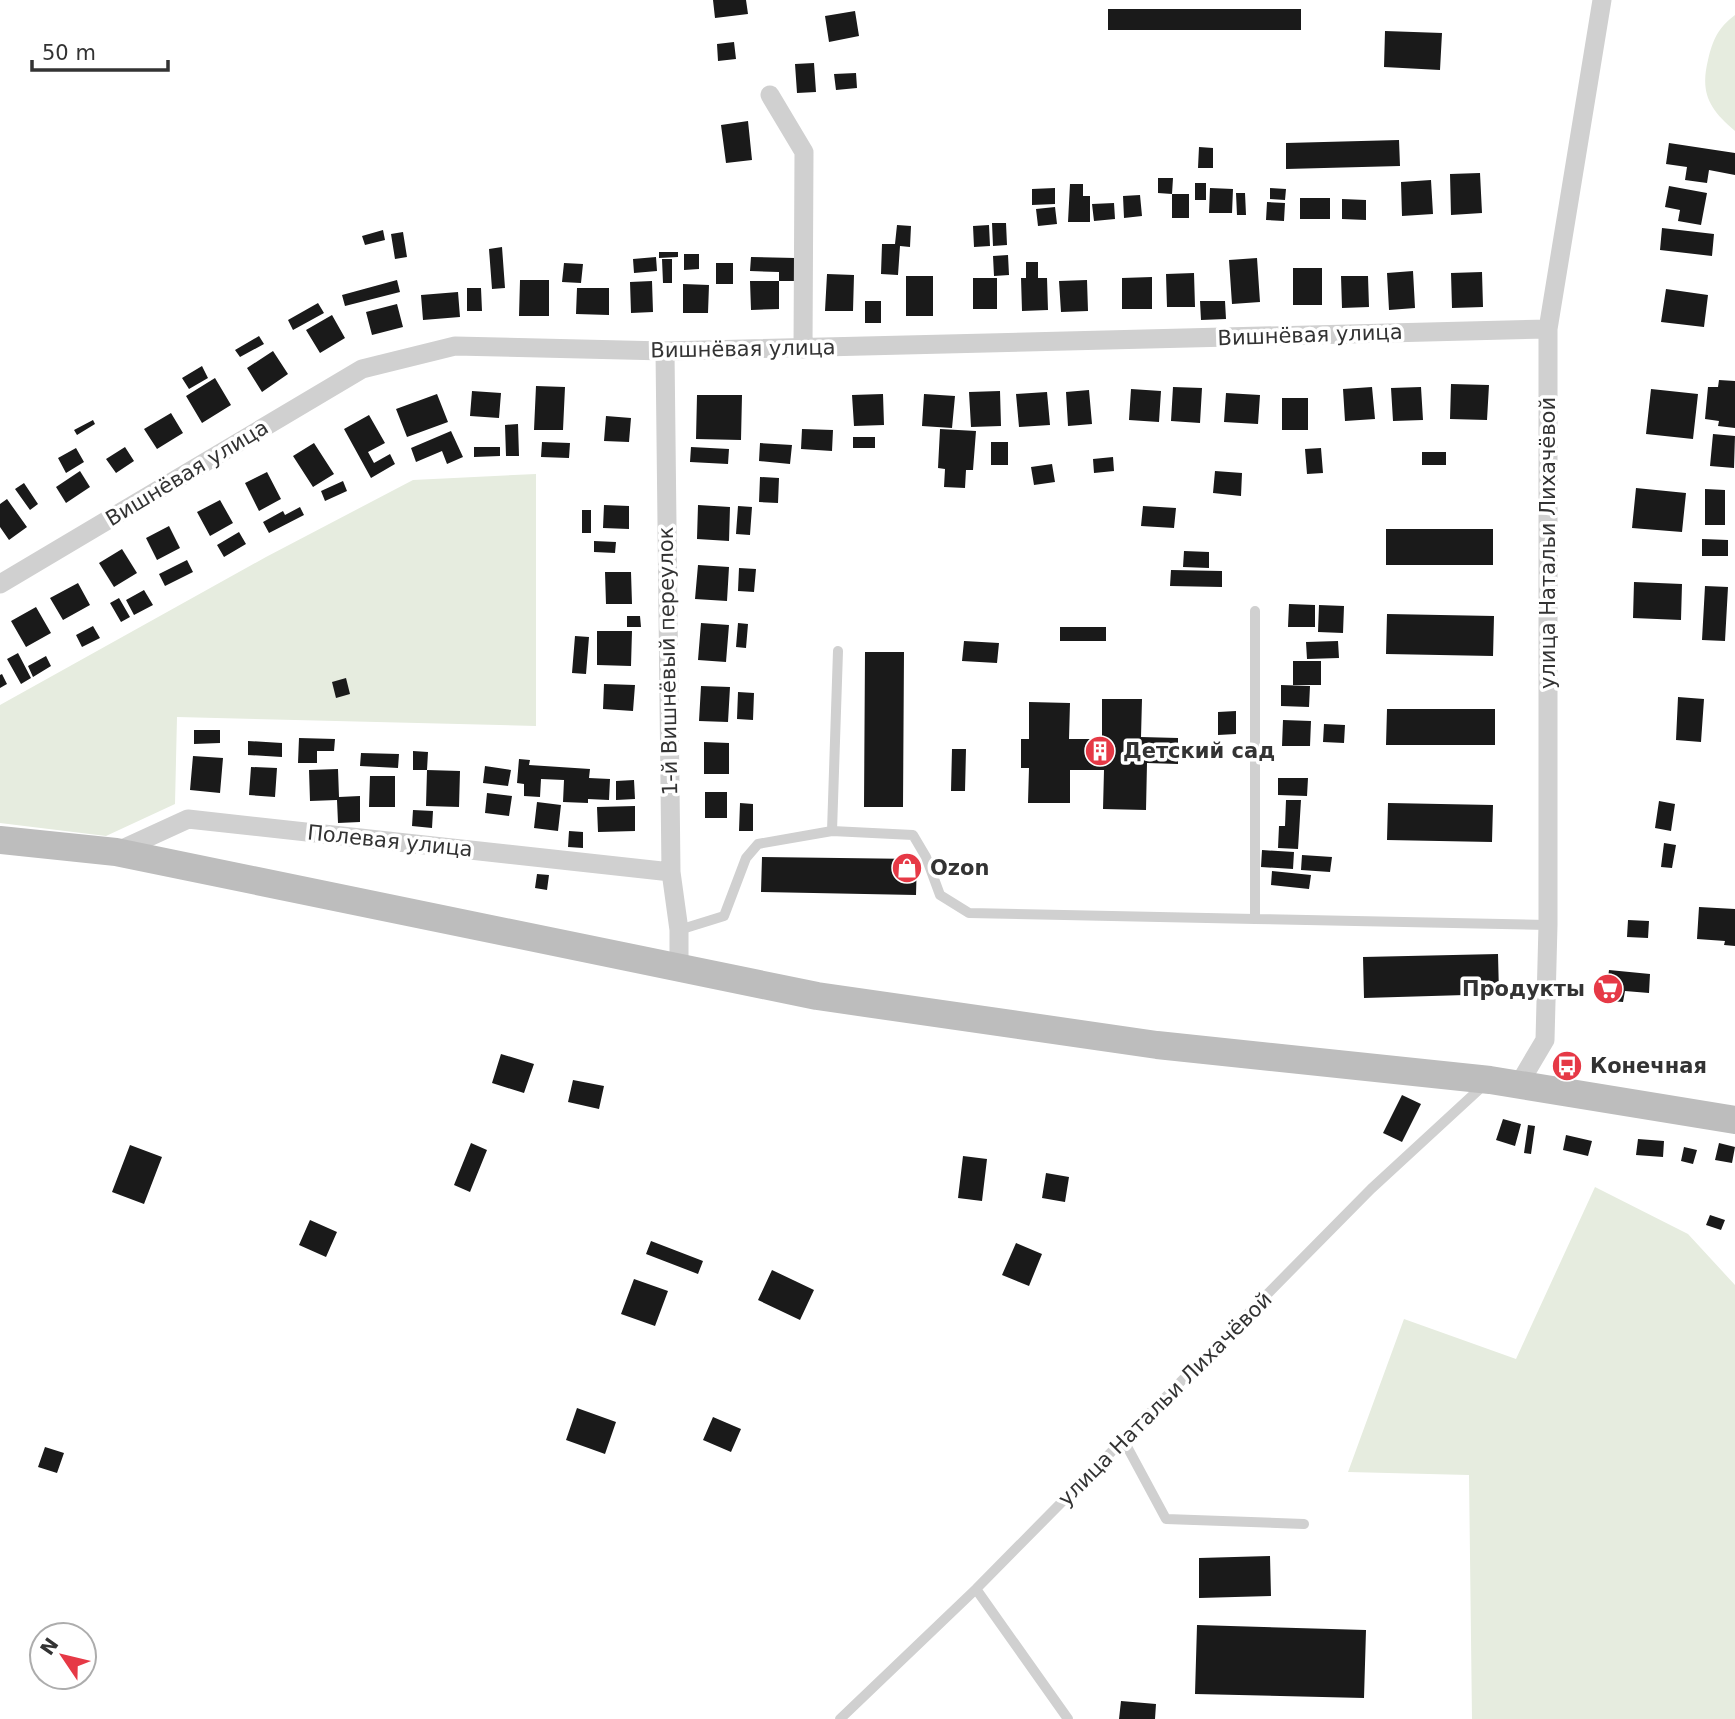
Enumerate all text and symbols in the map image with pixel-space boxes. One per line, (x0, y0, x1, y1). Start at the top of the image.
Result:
scale bar (32, 28, 168, 72)
text: 50 m (42, 41, 96, 65)
street label: Вишнёвая улица (1217, 320, 1403, 350)
street label: Вишнёвая улица (650, 335, 836, 363)
street label: улица Натальи Лихачёвой (1536, 397, 1560, 689)
street label: Вишнёвая улица (101, 415, 273, 531)
street label: 1-й Вишнёвый переулок (654, 526, 682, 796)
building icon: Детский сад (1083, 734, 1117, 768)
place label: Детский сад (1123, 739, 1275, 763)
street label: Полевая улица (306, 820, 474, 862)
shop icon: Ozon (890, 851, 924, 885)
place label: Ozon (930, 856, 989, 880)
supermarket icon: Продукты (1591, 972, 1625, 1006)
place label: Продукты (1462, 977, 1585, 1001)
bus stop icon: Конечная (1550, 1049, 1584, 1083)
place label: Конечная (1590, 1054, 1707, 1078)
street label: улица Натальи Лихачёвой (1053, 1287, 1277, 1511)
north arrow (28, 1621, 98, 1691)
text: N (36, 1633, 63, 1659)

